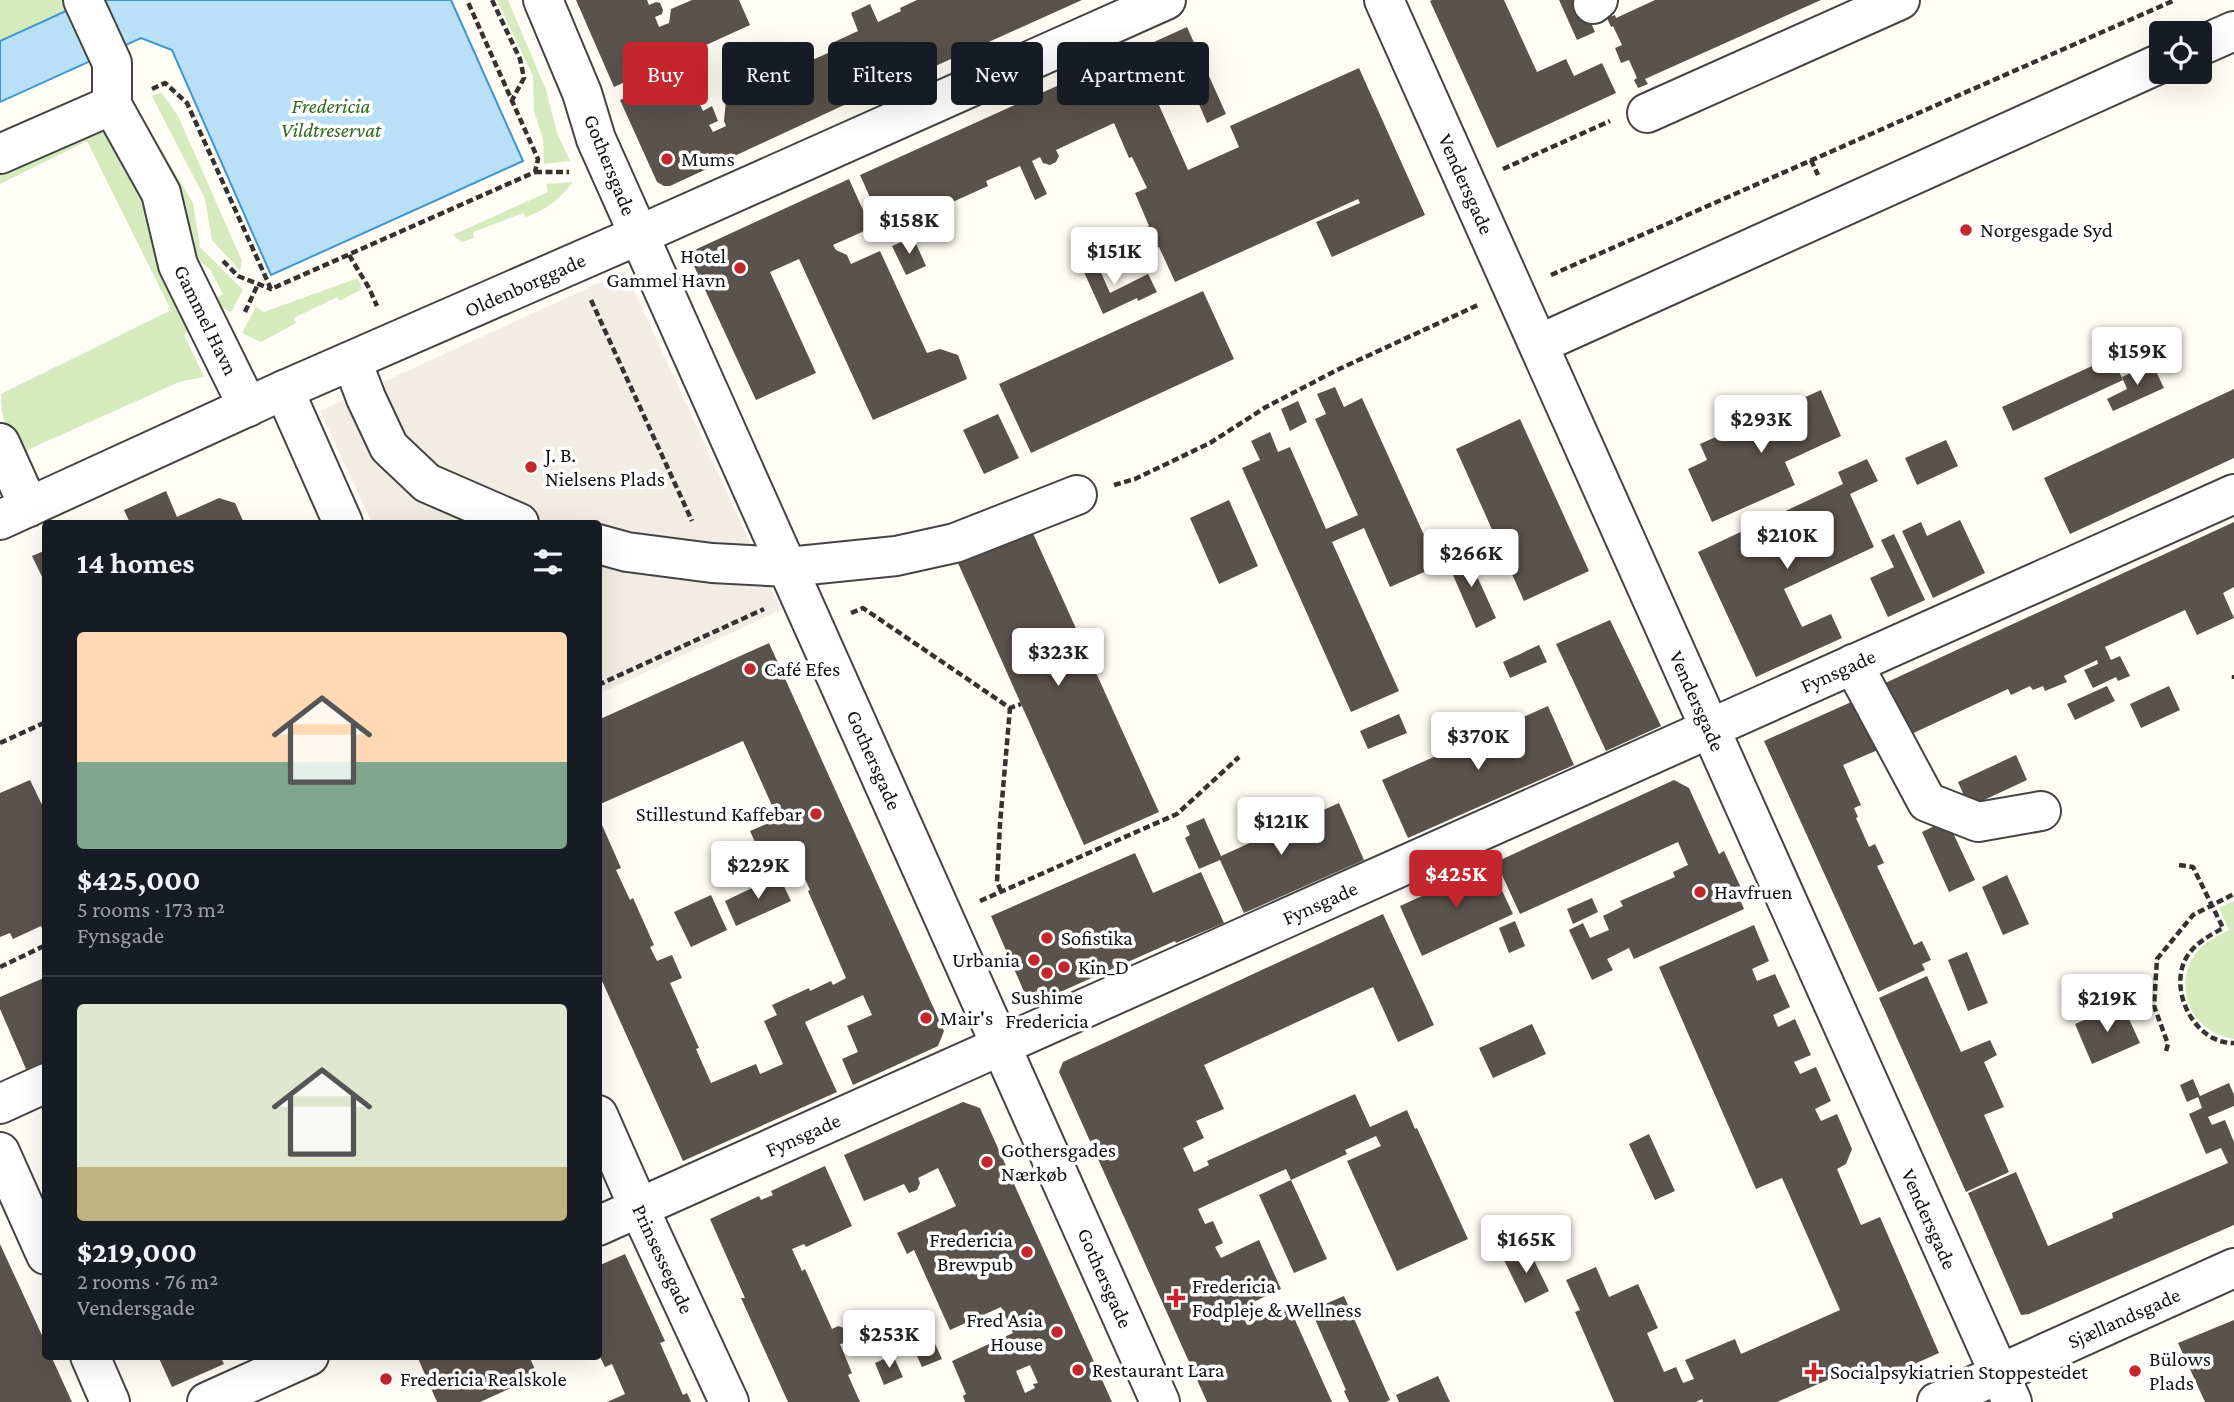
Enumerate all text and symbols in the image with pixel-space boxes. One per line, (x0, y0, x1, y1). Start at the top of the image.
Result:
map controls (2149, 21, 2212, 84)
button: locate (2149, 21, 2212, 84)
chip: Buy (623, 42, 708, 105)
chip: Rent (722, 42, 814, 105)
chip: Filters (828, 42, 937, 105)
chip: New (951, 42, 1043, 105)
chip: Apartment (1057, 42, 1209, 105)
park label: Fredericia Vildtreservat (281, 94, 382, 142)
street label: Gothersgade (579, 111, 641, 219)
street label: Vendersgade (1433, 130, 1499, 238)
place label: Mums (681, 147, 735, 171)
marker: Mums (659, 151, 675, 167)
pin: $158K (860, 196, 958, 256)
text: $158K (879, 206, 939, 232)
place label: Norgesgade Syd (1980, 218, 2113, 242)
marker: Norgesgade Syd (1958, 222, 1974, 238)
pin: $151K (1065, 228, 1163, 287)
text: $151K (1087, 237, 1141, 263)
place label: Hotel Gammel Havn (606, 244, 726, 292)
street label: Oldenborggade (461, 248, 589, 322)
marker: Hotel Gammel Havn (732, 260, 748, 276)
street label: Gammel Havn (169, 261, 243, 379)
pin: $159K (2088, 328, 2186, 387)
text: $159K (2108, 337, 2166, 363)
pin: $293K (1712, 396, 1810, 455)
text: $293K (1730, 405, 1792, 431)
place label: J. B. Nielsens Plads (543, 443, 665, 491)
marker: J. B. Nielsens Plads (523, 459, 539, 475)
pin: $210K (1738, 512, 1836, 571)
text: $210K (1757, 521, 1817, 547)
pin: $266K (1422, 530, 1520, 589)
text: $266K (1439, 539, 1503, 565)
icon: filters (529, 543, 567, 581)
text: 14 homes (77, 546, 195, 579)
pin: $323K (1009, 628, 1107, 688)
text: $323K (1028, 638, 1088, 664)
street label: Fynsgade (1797, 644, 1879, 698)
street label: Vendersgade (1664, 647, 1730, 755)
place label: Café Efes (764, 657, 840, 681)
marker: Café Efes (742, 661, 758, 677)
icon: home (259, 677, 385, 803)
street label: Gothersgade (841, 706, 907, 814)
pin: $370K (1429, 712, 1527, 772)
text: $370K (1447, 722, 1509, 748)
pin: $121K (1232, 798, 1330, 857)
place label: Stillestund Kaffebar (636, 802, 803, 826)
marker: Stillestund Kaffebar (808, 806, 824, 822)
text: $121K (1253, 807, 1309, 833)
pin: $229K (709, 842, 807, 901)
pin: $425K (1407, 850, 1505, 910)
text: $229K (727, 851, 789, 877)
text: $425K (1425, 860, 1487, 886)
text: $425,000 (77, 863, 201, 896)
street label: Fynsgade (1279, 876, 1361, 930)
place label: Havfruen (1714, 880, 1793, 904)
marker: Havfruen (1692, 884, 1708, 900)
text: 5 rooms · 173 m² (77, 896, 225, 922)
text: Fynsgade (77, 922, 164, 948)
place label: Sofistika (1061, 926, 1133, 950)
marker: Sofistika (1039, 930, 1055, 946)
place label: Urbania (952, 948, 1020, 972)
marker: Urbania (1026, 952, 1042, 968)
place label: Kin_D (1078, 955, 1129, 979)
marker: Kin_D (1056, 959, 1072, 975)
marker: Sushime Fredericia (1039, 965, 1055, 981)
pin: $219K (2058, 974, 2156, 1034)
text: $219K (2077, 984, 2137, 1010)
place label: Sushime Fredericia (1005, 985, 1089, 1033)
place label: Mair's (940, 1006, 993, 1030)
marker: Mair's (918, 1010, 934, 1026)
icon: home (259, 1049, 385, 1175)
street label: Fynsgade (762, 1108, 844, 1162)
place label: Gothersgades Nærkøb (1001, 1138, 1116, 1186)
marker: Gothersgades Nærkøb (979, 1154, 995, 1170)
street label: Vendersgade (1896, 1165, 1962, 1273)
street label: Prinsessegade (627, 1200, 699, 1318)
pin: $165K (1477, 1216, 1575, 1275)
street label: Gothersgade (1072, 1224, 1138, 1332)
text: $165K (1497, 1225, 1555, 1251)
place label: Fredericia Brewpub (929, 1228, 1013, 1276)
text: $219,000 (77, 1235, 197, 1268)
marker: Fredericia Brewpub (1019, 1244, 1035, 1260)
text: 2 rooms · 76 m² (77, 1268, 218, 1294)
place label: Fredericia Fodpleje & Wellness (1192, 1274, 1362, 1322)
street label: Sjællandsgade (2064, 1282, 2184, 1354)
marker: Fredericia Fodpleje & Wellness (1166, 1288, 1186, 1308)
text: Vendersgade (77, 1294, 195, 1320)
place label: Fred Asia House (966, 1308, 1043, 1356)
pin: $253K (840, 1310, 938, 1370)
text: $253K (859, 1320, 919, 1346)
marker: Fred Asia House (1049, 1324, 1065, 1340)
place label: Bülows Plads (2149, 1347, 2211, 1395)
place label: Restaurant Lara (1092, 1358, 1225, 1382)
place label: Socialpsykiatrien Stoppestedet (1830, 1360, 2089, 1384)
marker: Restaurant Lara (1070, 1362, 1086, 1378)
marker: Socialpsykiatrien Stoppestedet (1804, 1362, 1824, 1382)
marker: Bülows Plads (2127, 1363, 2143, 1379)
place label: Fredericia Realskole (400, 1367, 567, 1391)
marker: Fredericia Realskole (378, 1371, 394, 1387)

